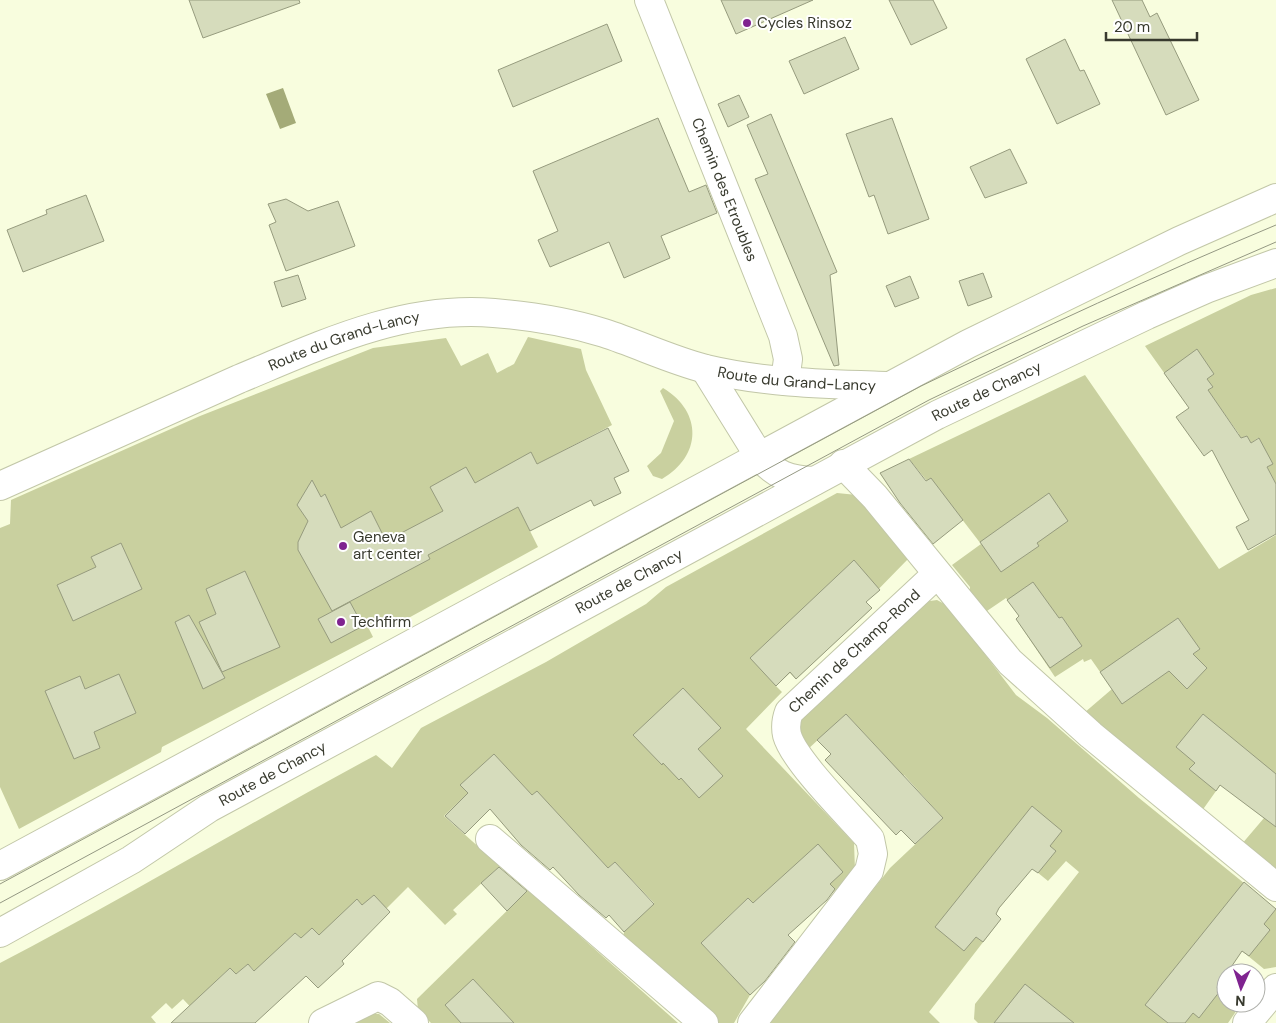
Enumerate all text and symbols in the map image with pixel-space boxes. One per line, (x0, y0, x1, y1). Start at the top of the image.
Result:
scale bar (1106, 10, 1197, 42)
place label: Cycles Rinsoz (757, 13, 852, 33)
marker: Cycles Rinsoz (741, 17, 753, 29)
text: 20 m (1114, 17, 1150, 37)
street label: Chemin des Etroubles (687, 115, 762, 264)
street label: Route du Grand-Lancy (265, 306, 422, 376)
street label: Route de Chancy (928, 356, 1045, 426)
street label: Route du Grand-Lancy (716, 362, 877, 396)
place label: Geneva art center (353, 527, 422, 564)
marker: Geneva art center (337, 540, 349, 552)
street label: Route de Chancy (572, 544, 687, 618)
street label: Chemin de Champ-Rond (784, 585, 924, 718)
place label: Techfirm (351, 612, 411, 632)
marker: Techfirm (335, 616, 347, 628)
street label: Route de Chancy (215, 736, 330, 811)
north arrow (1216, 963, 1266, 1013)
text: N (1235, 992, 1246, 1010)

